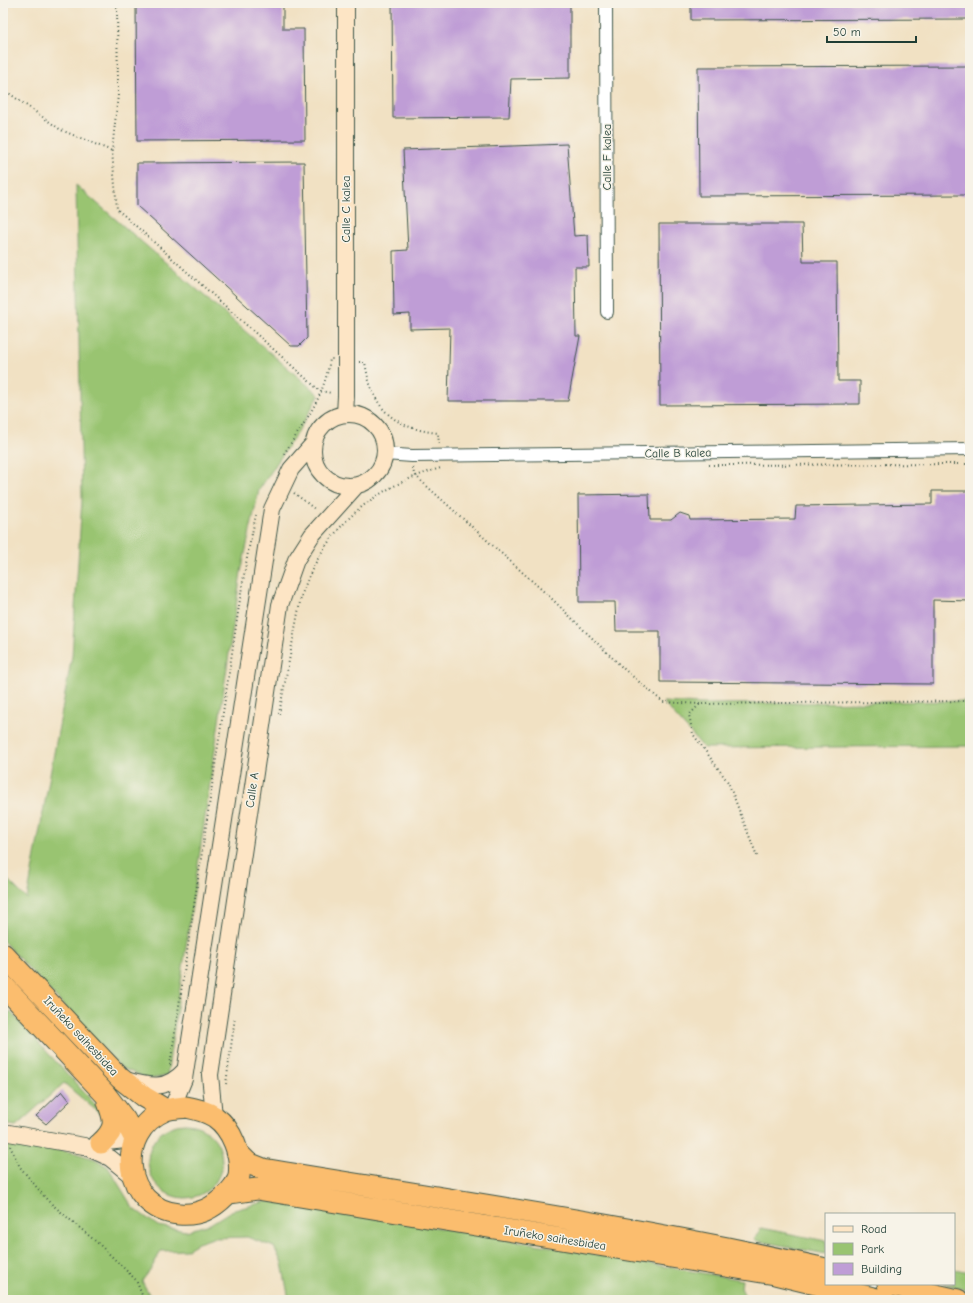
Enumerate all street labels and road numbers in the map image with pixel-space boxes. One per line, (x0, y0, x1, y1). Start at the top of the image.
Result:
street label: Calle F kalea (600, 124, 614, 190)
street label: Calle C kalea (339, 176, 353, 242)
street label: Calle B kalea (644, 445, 712, 461)
street label: Calle A (243, 771, 261, 809)
street label: Iruñeko saihesbidea (41, 993, 121, 1079)
street label: Iruñeko saihesbidea (503, 1223, 607, 1253)

